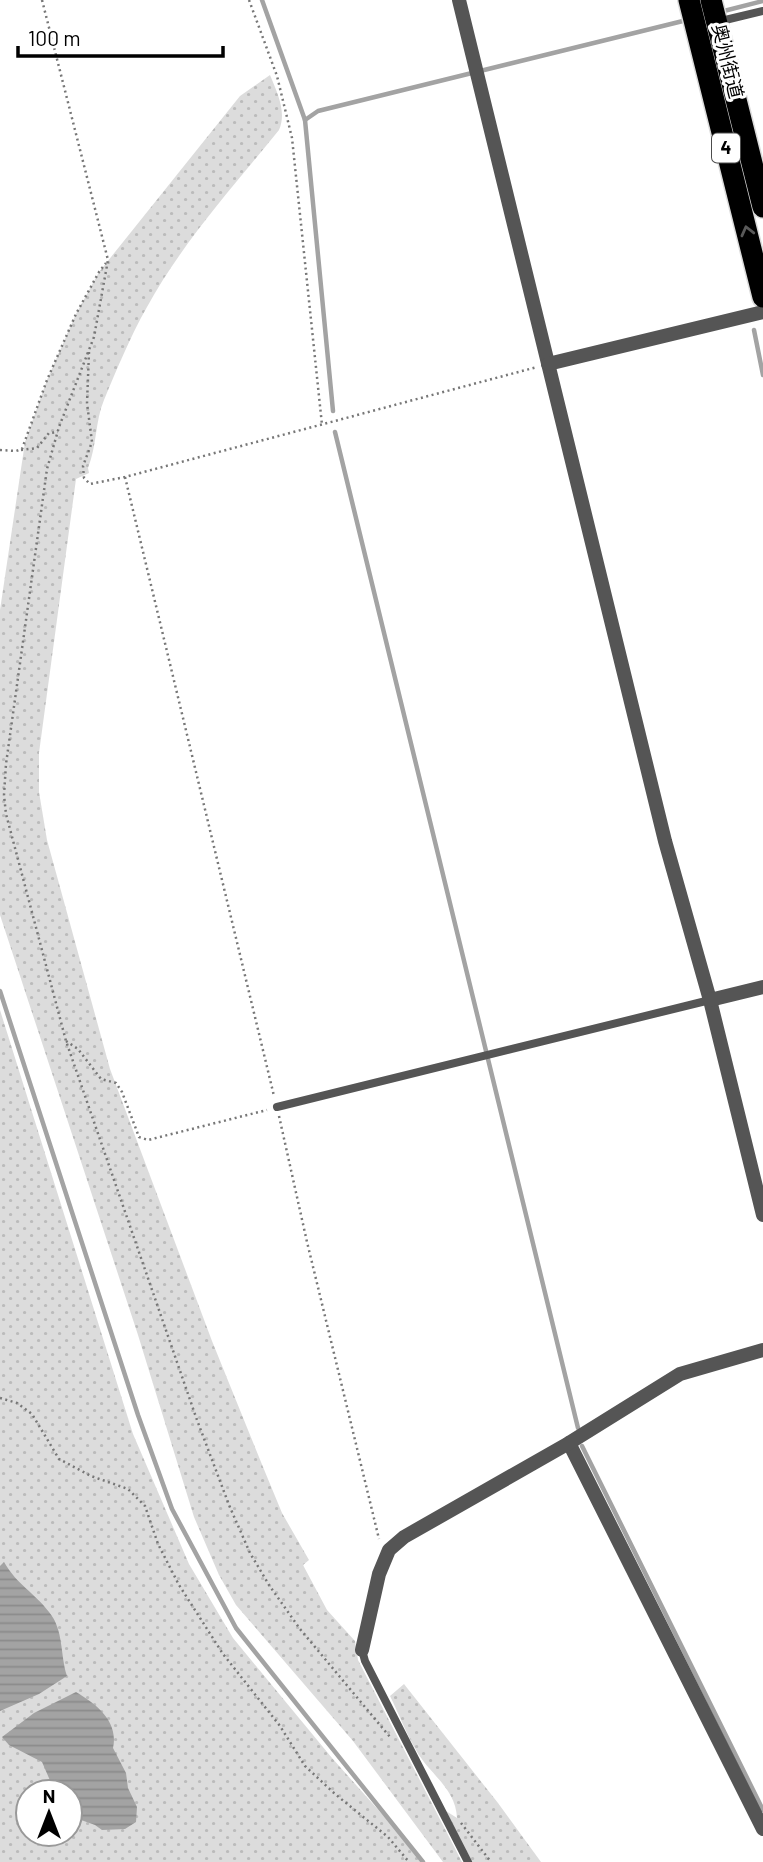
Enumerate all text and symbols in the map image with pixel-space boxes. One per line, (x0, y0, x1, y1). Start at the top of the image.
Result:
scale bar (18, 14, 222, 58)
street label: 奥州街道 (708, 21, 749, 101)
text: 100 m (28, 25, 81, 50)
road number: 4 (712, 134, 740, 162)
one-way arrow (740, 225, 755, 237)
north arrow (14, 1778, 84, 1848)
text: N (43, 1784, 55, 1807)

